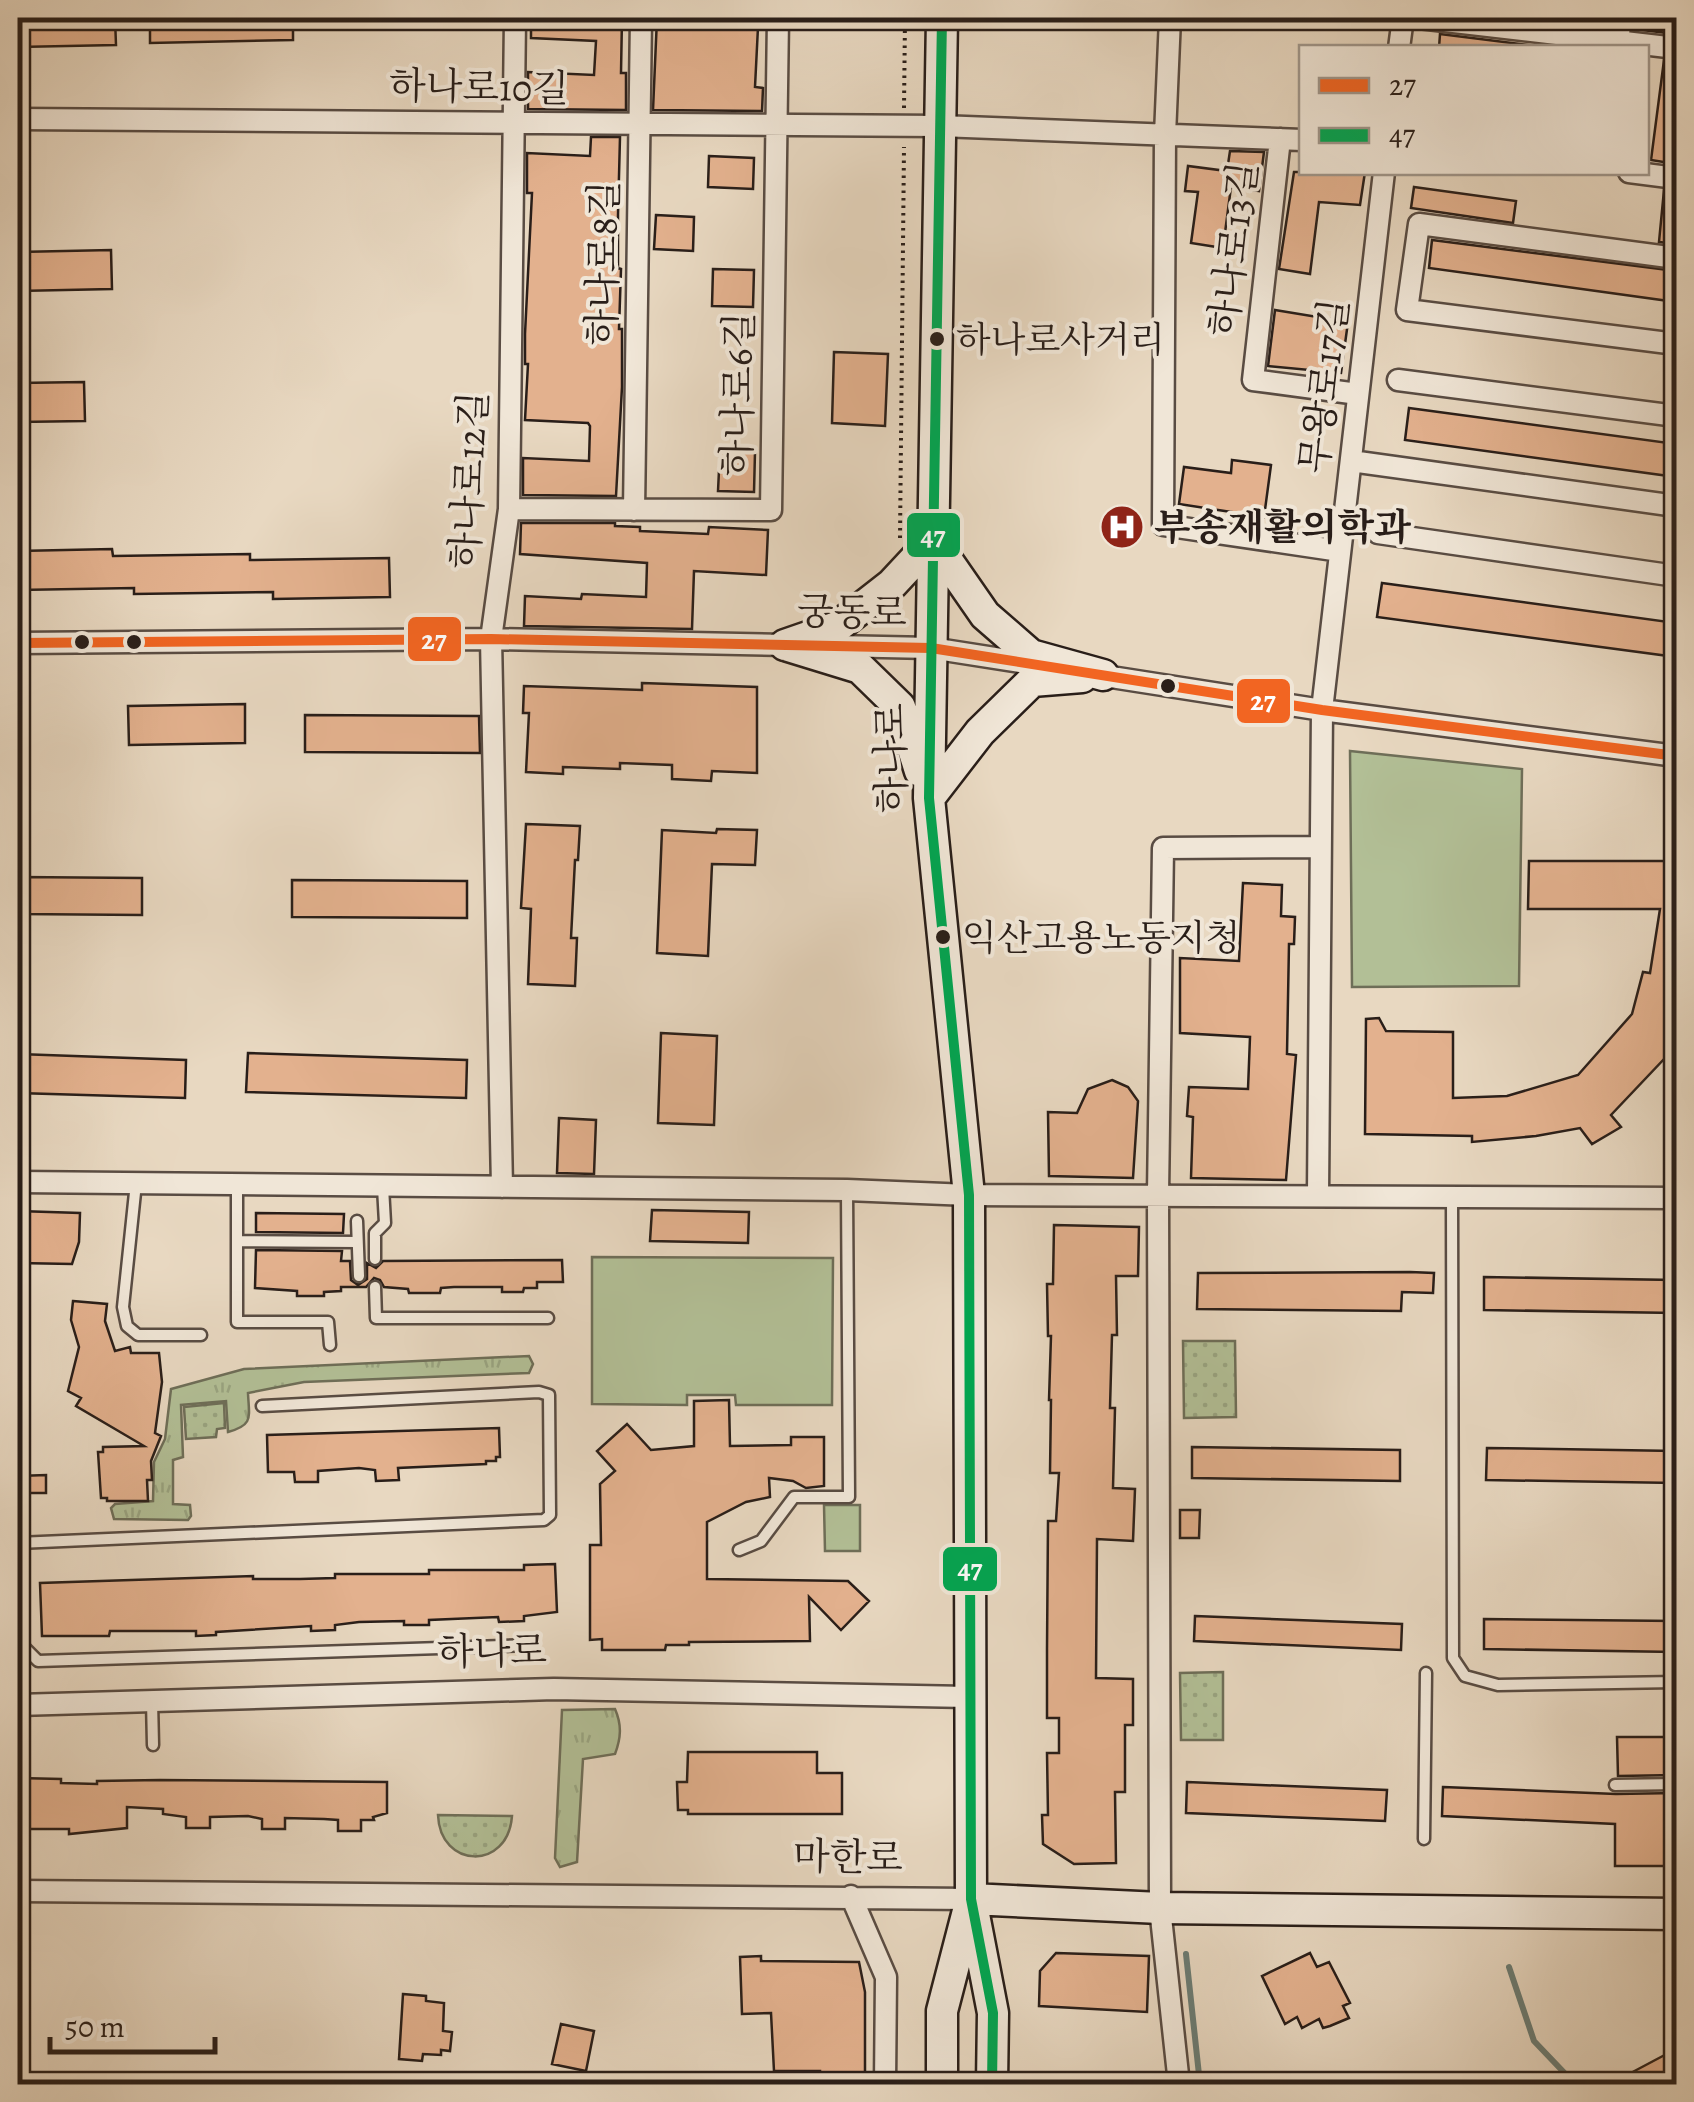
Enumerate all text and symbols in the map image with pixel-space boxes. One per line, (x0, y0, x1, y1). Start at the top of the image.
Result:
legend (1299, 45, 1649, 175)
street label: 하나로10길 (389, 59, 569, 115)
text: 27 (1389, 65, 1416, 105)
text: 47 (1389, 115, 1416, 155)
street label: 하나로13길 (1196, 159, 1270, 339)
street label: 하나로8길 (576, 180, 630, 346)
street label: 무왕로17길 (1287, 296, 1361, 476)
street label: 하나로6길 (711, 311, 765, 477)
place label: 하나로사거리 (956, 315, 1165, 364)
marker: 하나로사거리 (927, 329, 947, 349)
street label: 하나로12길 (438, 390, 500, 570)
place label: 부송재활의학과 (1154, 501, 1411, 553)
hospital icon: 부송재활의학과 (1099, 504, 1145, 550)
line badge: 47 (905, 511, 962, 559)
text: 47 (920, 517, 946, 555)
street label: 궁동로 (796, 585, 908, 639)
line badge: 27 (406, 615, 463, 663)
text: 27 (421, 621, 447, 659)
unlabelled marker (72, 632, 92, 652)
unlabelled marker (124, 632, 144, 652)
unlabelled marker (1158, 676, 1178, 696)
line badge: 27 (1235, 677, 1292, 725)
text: 27 (1250, 682, 1276, 720)
street label: 하나로 (864, 702, 918, 814)
place label: 익산고용노동지청 (962, 913, 1240, 962)
marker: 익산고용노동지청 (933, 927, 953, 947)
line badge: 47 (941, 1545, 999, 1593)
text: 47 (957, 1550, 983, 1588)
street label: 하나로 (436, 1624, 548, 1678)
street label: 마한로 (792, 1830, 904, 1884)
scale bar (50, 1992, 215, 2054)
text: 50 m (65, 2007, 125, 2047)

